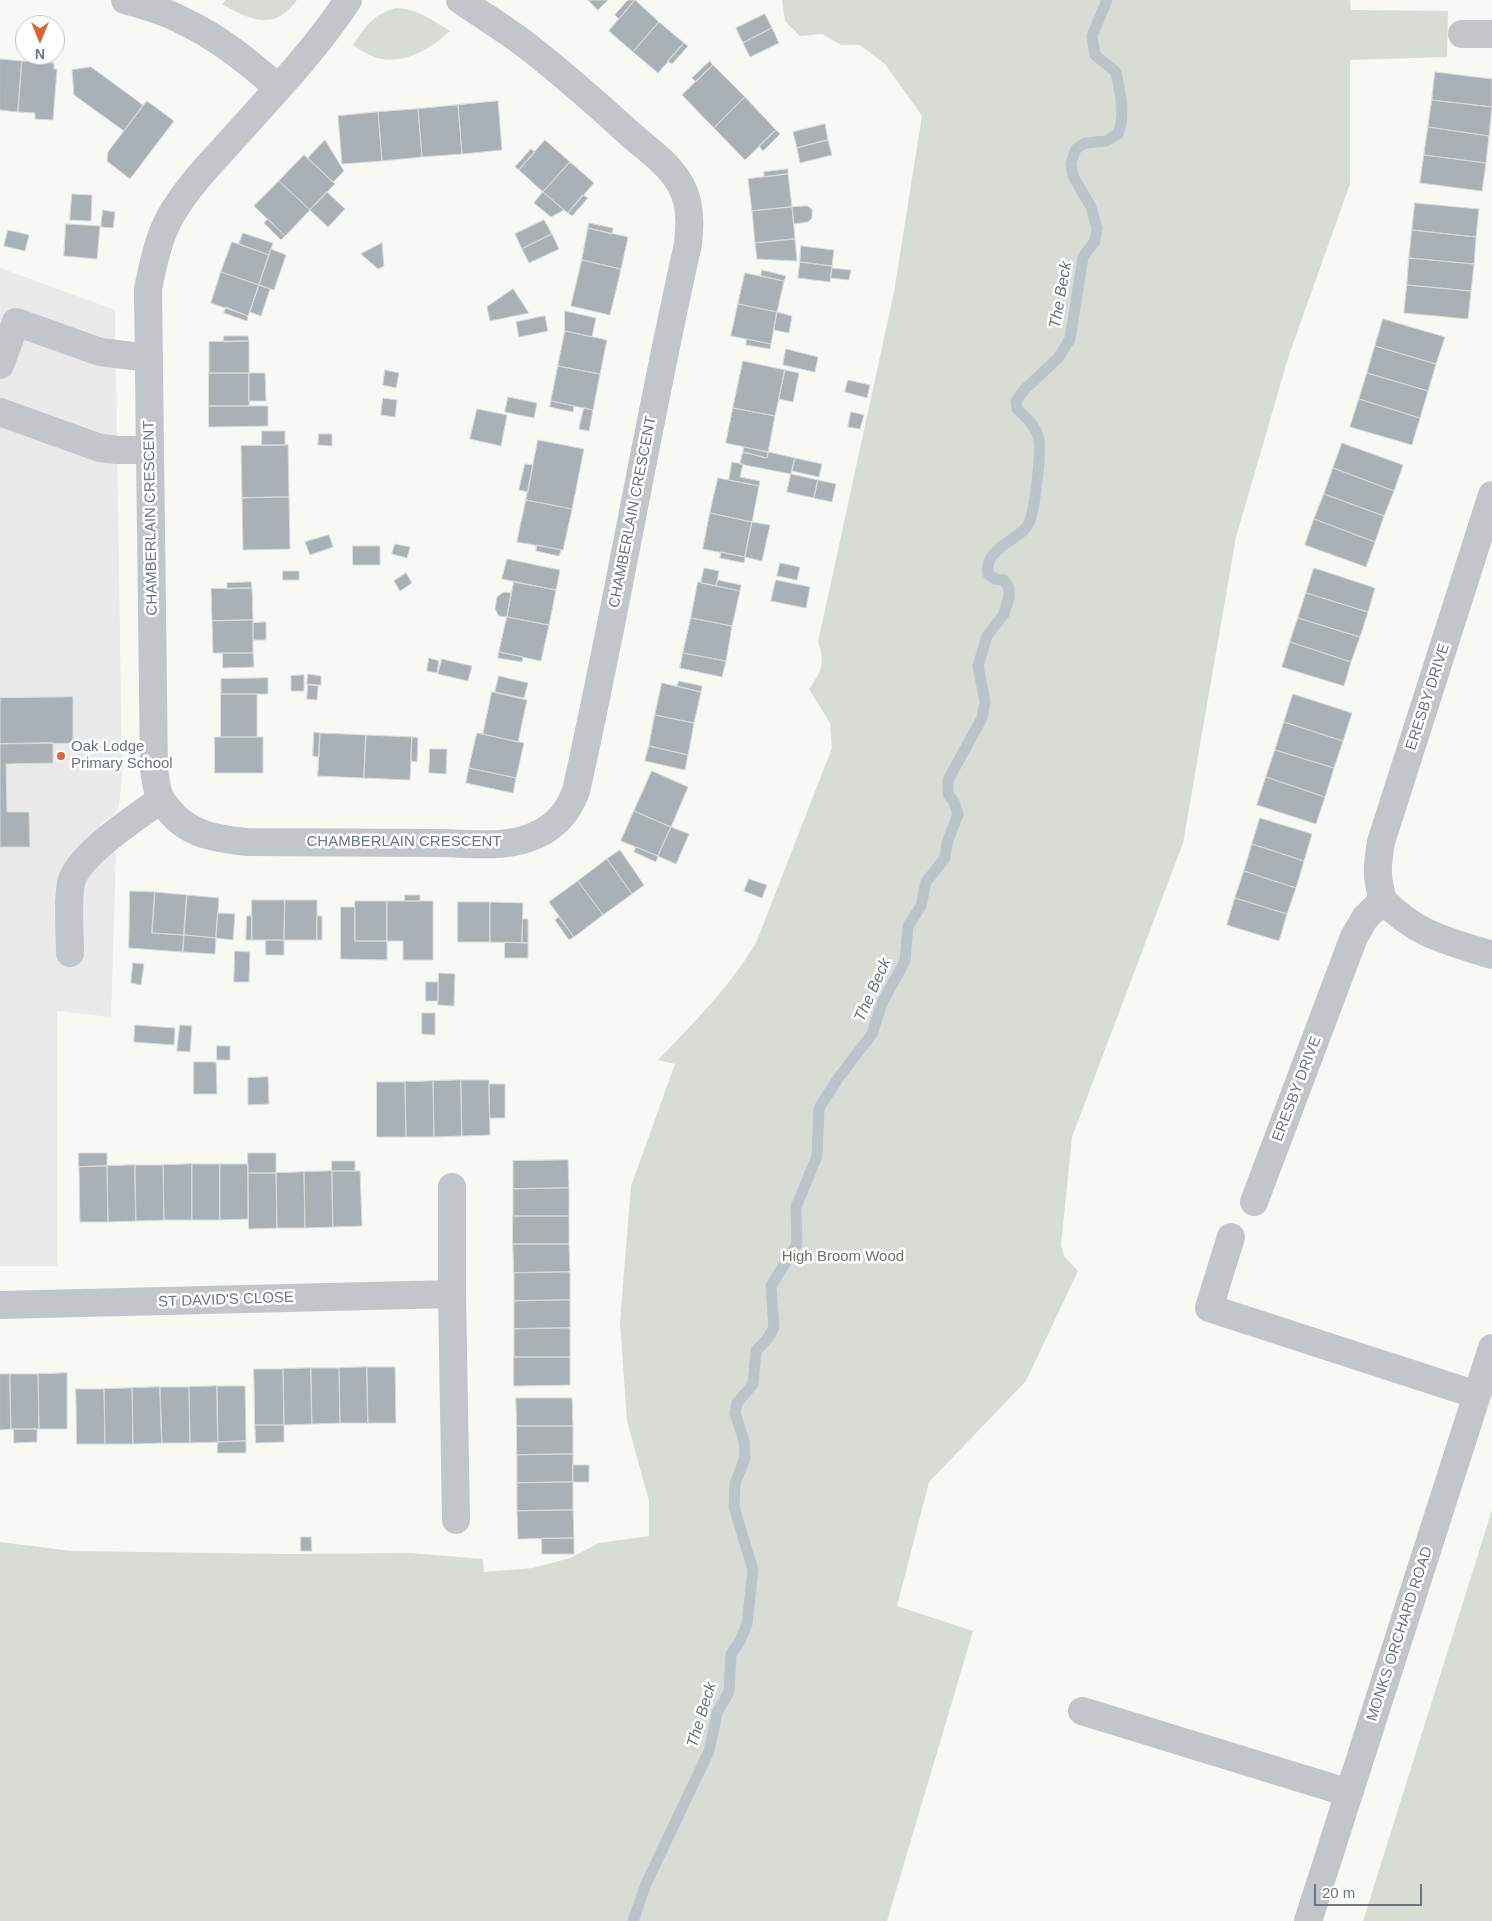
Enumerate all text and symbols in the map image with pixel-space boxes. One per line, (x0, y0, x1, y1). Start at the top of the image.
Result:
north arrow (15, 15, 65, 65)
text: N (35, 46, 45, 62)
water label: The Beck (1046, 260, 1076, 330)
street label: CHAMBERLAIN CRESCENT (606, 415, 660, 609)
street label: CHAMBERLAIN CRESCENT (140, 420, 162, 616)
street label: ERESBY DRIVE (1402, 641, 1454, 753)
place label: Oak Lodge Primary School (71, 738, 173, 773)
marker: Oak Lodge Primary School (55, 750, 67, 762)
street label: CHAMBERLAIN CRESCENT (306, 833, 502, 851)
water label: The Beck (850, 955, 896, 1025)
street label: ERESBY DRIVE (1269, 1034, 1325, 1144)
park label: High Broom Wood (782, 1248, 904, 1266)
street label: ST DAVID'S CLOSE (158, 1289, 294, 1311)
street label: MONKS ORCHARD ROAD (1363, 1544, 1437, 1724)
water label: The Beck (683, 1680, 721, 1750)
scale bar (1317, 1874, 1424, 1906)
text: 20 m (1322, 1884, 1355, 1901)

